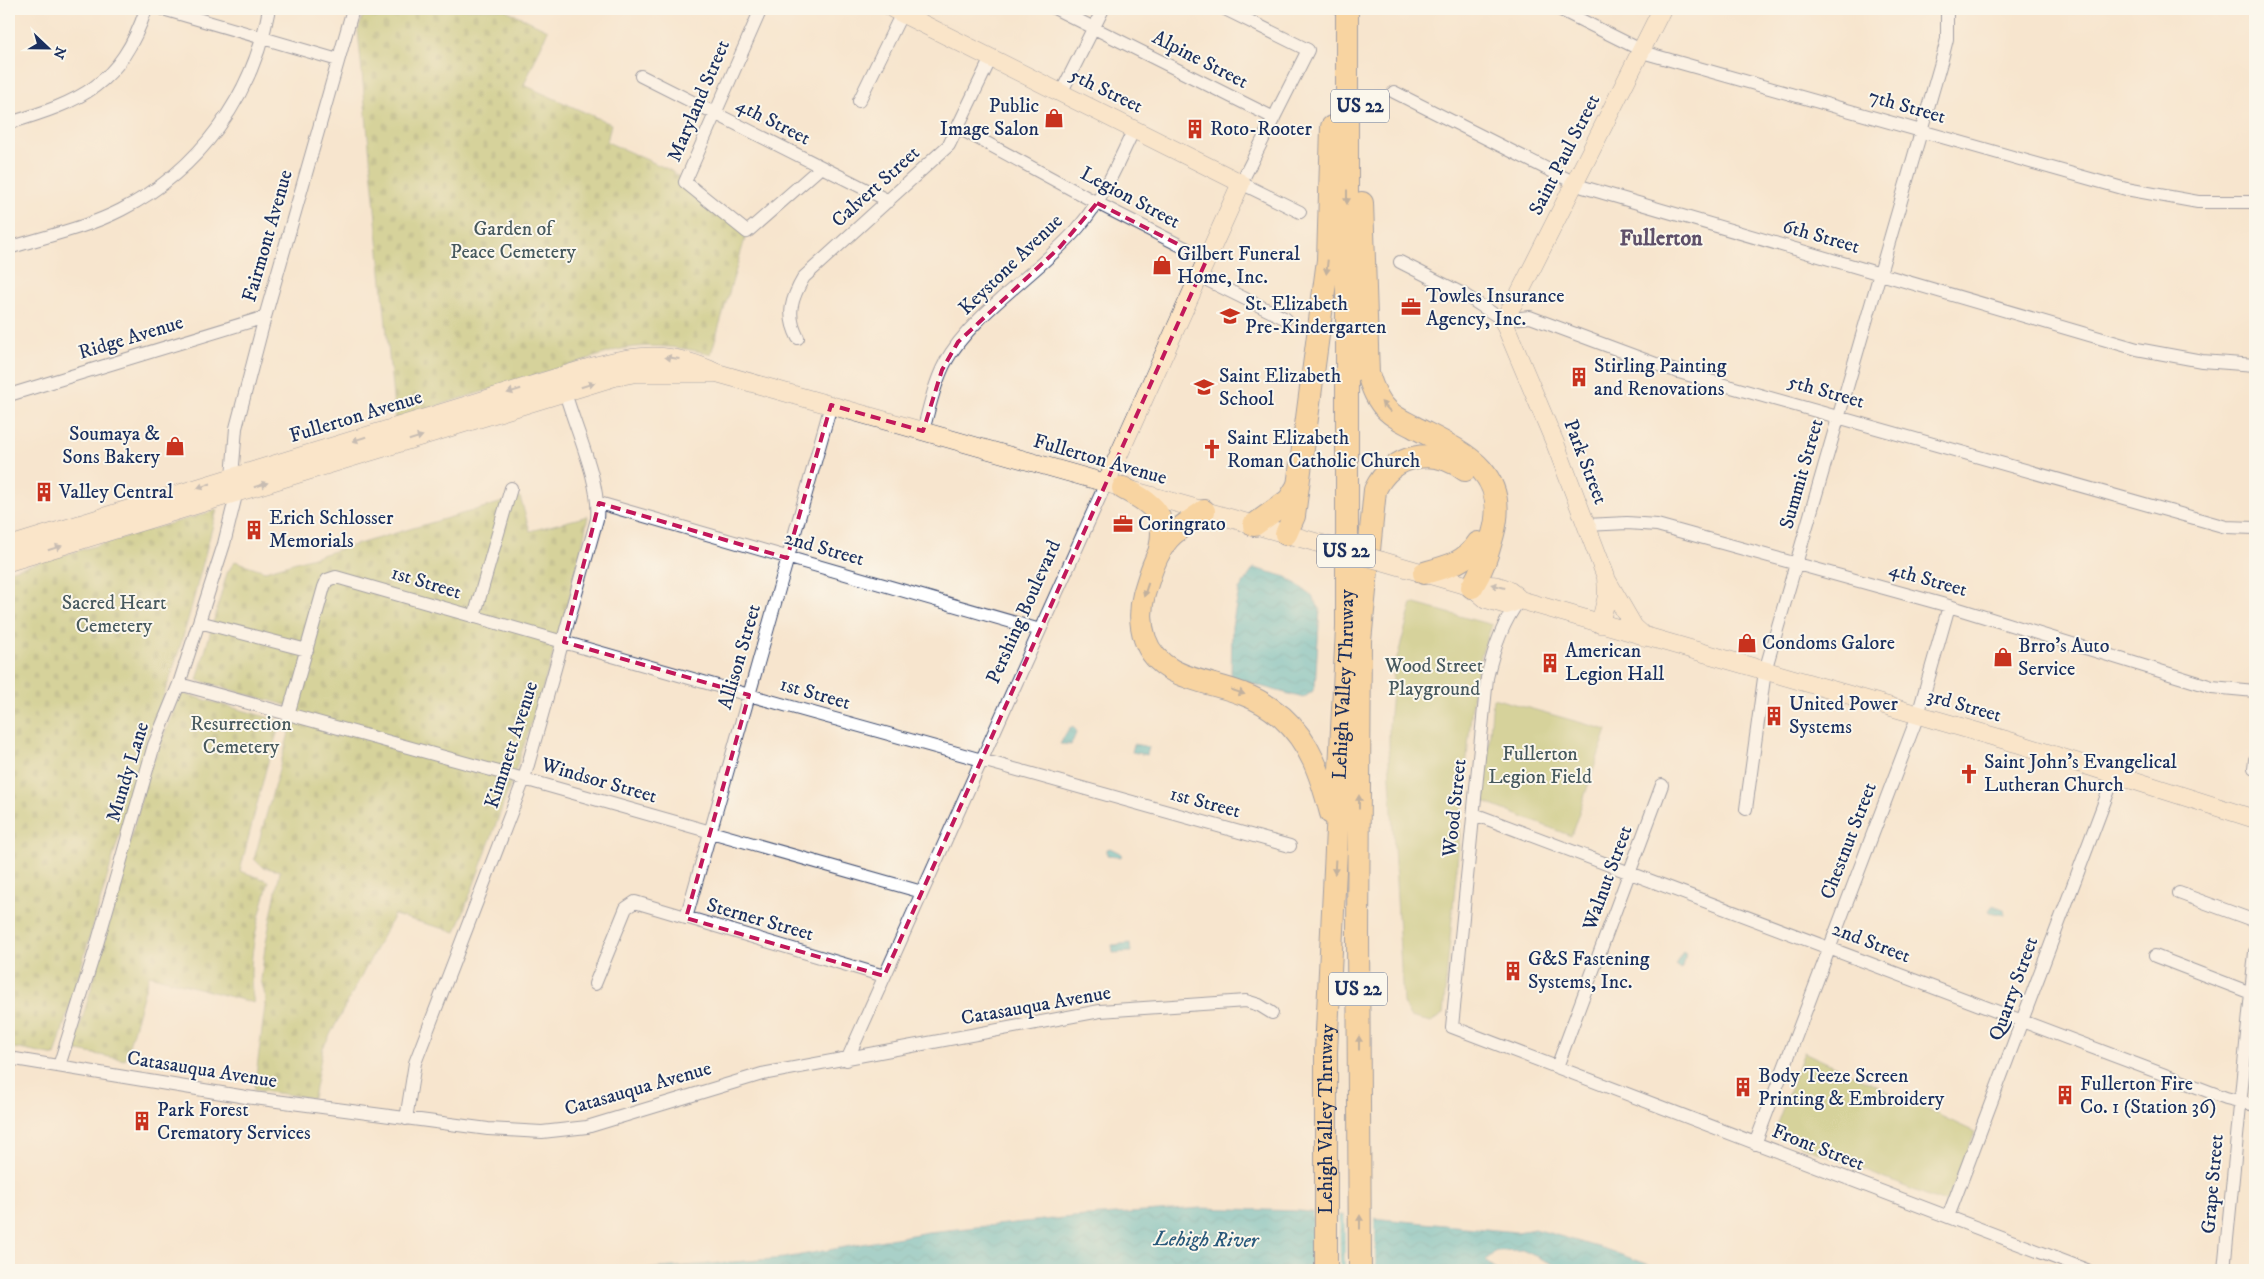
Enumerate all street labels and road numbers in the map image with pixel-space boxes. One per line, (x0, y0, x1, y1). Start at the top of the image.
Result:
street label: Alpine Street (1148, 25, 1252, 95)
street label: Maryland Street (662, 36, 736, 166)
street label: 5th Street (1065, 63, 1147, 119)
street label: 7th Street (1866, 84, 1948, 130)
road number: US 22 (1331, 90, 1389, 122)
street label: Saint Paul Street (1524, 90, 1606, 220)
street label: 4th Street (732, 93, 814, 151)
street label: Calvert Street (827, 141, 925, 233)
street label: Legion Street (1076, 161, 1184, 235)
street label: Fairmont Avenue (237, 167, 299, 305)
street label: Keystone Avenue (954, 209, 1068, 321)
street label: 6th Street (1780, 214, 1862, 260)
street label: Ridge Avenue (76, 310, 186, 366)
street label: 5th Street (1785, 369, 1867, 415)
street label: Fullerton Avenue (287, 385, 425, 449)
street label: Park Street (1557, 416, 1613, 508)
street label: Summit Street (1774, 416, 1830, 532)
street label: Fullerton Avenue (1030, 429, 1170, 491)
street label: 2nd Street (781, 526, 867, 572)
road number: US 22 (1317, 534, 1375, 568)
street label: Pershing Boulevard (981, 536, 1067, 688)
street label: 4th Street (1886, 557, 1970, 603)
street label: 1st Street (388, 561, 464, 605)
street label: Lehigh Valley Thruway (1327, 589, 1360, 780)
street label: Allison Street (713, 601, 767, 713)
street label: 1st Street (777, 672, 853, 716)
street label: Kimmett Avenue (480, 678, 544, 812)
street label: 3rd Street (1924, 683, 2004, 729)
street label: Mundy Lane (101, 719, 155, 825)
street label: Windsor Street (537, 752, 660, 809)
street label: Wood Street (1437, 758, 1473, 859)
street label: Chestnut Street (1815, 779, 1883, 903)
street label: 1st Street (1167, 782, 1243, 824)
street label: Walnut Street (1577, 822, 1638, 935)
street label: Sterner Street (704, 893, 816, 947)
street label: 2nd Street (1828, 917, 1914, 969)
street label: Quarry Street (1984, 934, 2044, 1044)
road number: US 22 (1329, 972, 1387, 1006)
street label: Catasauqua Avenue (959, 981, 1113, 1031)
street label: Lehigh Valley Thruway (1313, 1023, 1340, 1214)
street label: Catasauqua Avenue (125, 1046, 279, 1094)
street label: Catasauqua Avenue (562, 1056, 714, 1122)
street label: Front Street (1768, 1119, 1868, 1177)
street label: Grape Street (2196, 1133, 2230, 1235)

